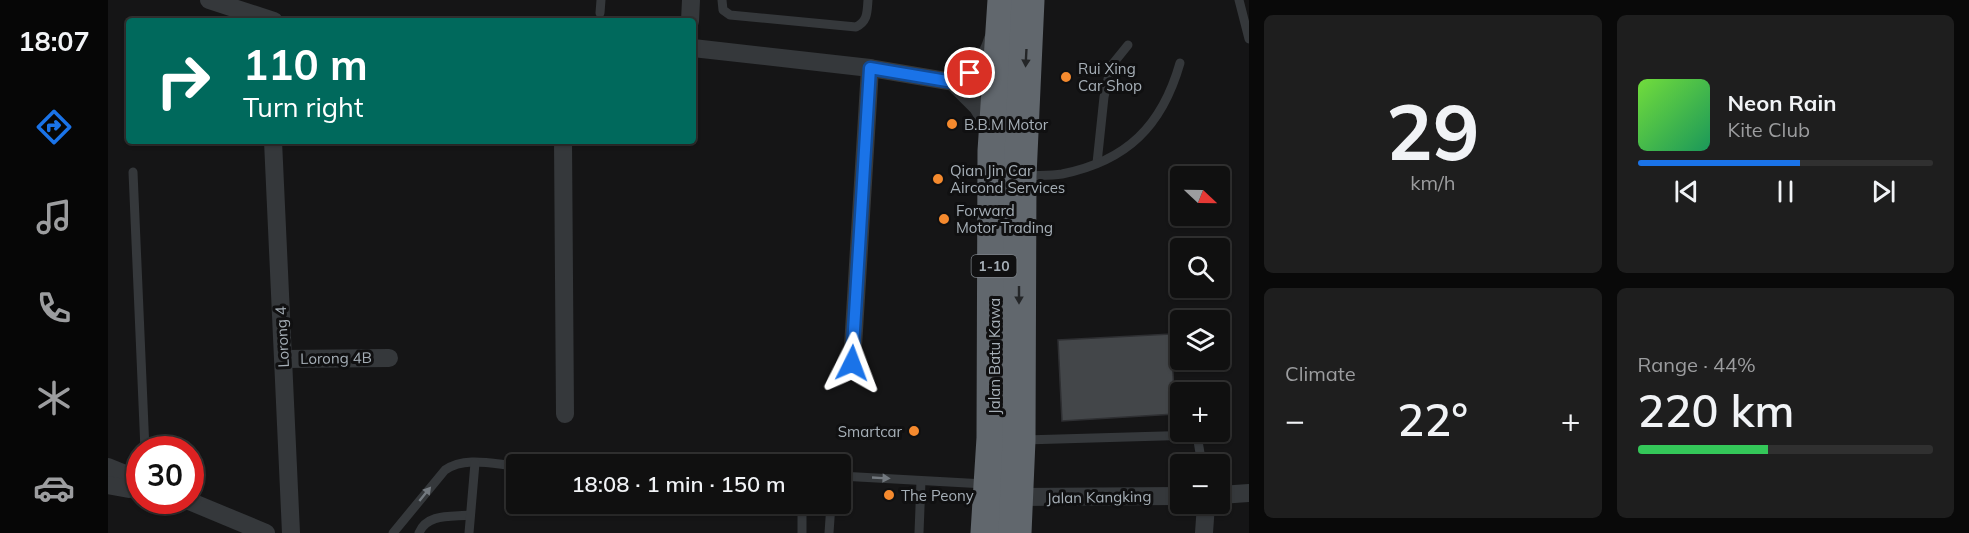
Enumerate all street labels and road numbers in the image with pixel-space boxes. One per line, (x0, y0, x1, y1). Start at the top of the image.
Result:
road number: 1-10 (972, 255, 1016, 277)
street label: Jalan Batu Kawa (985, 298, 1004, 414)
street label: Lorong 4 (271, 306, 293, 368)
street label: Lorong 4B (300, 348, 372, 368)
street label: Jalan Kangking (1046, 487, 1152, 507)

